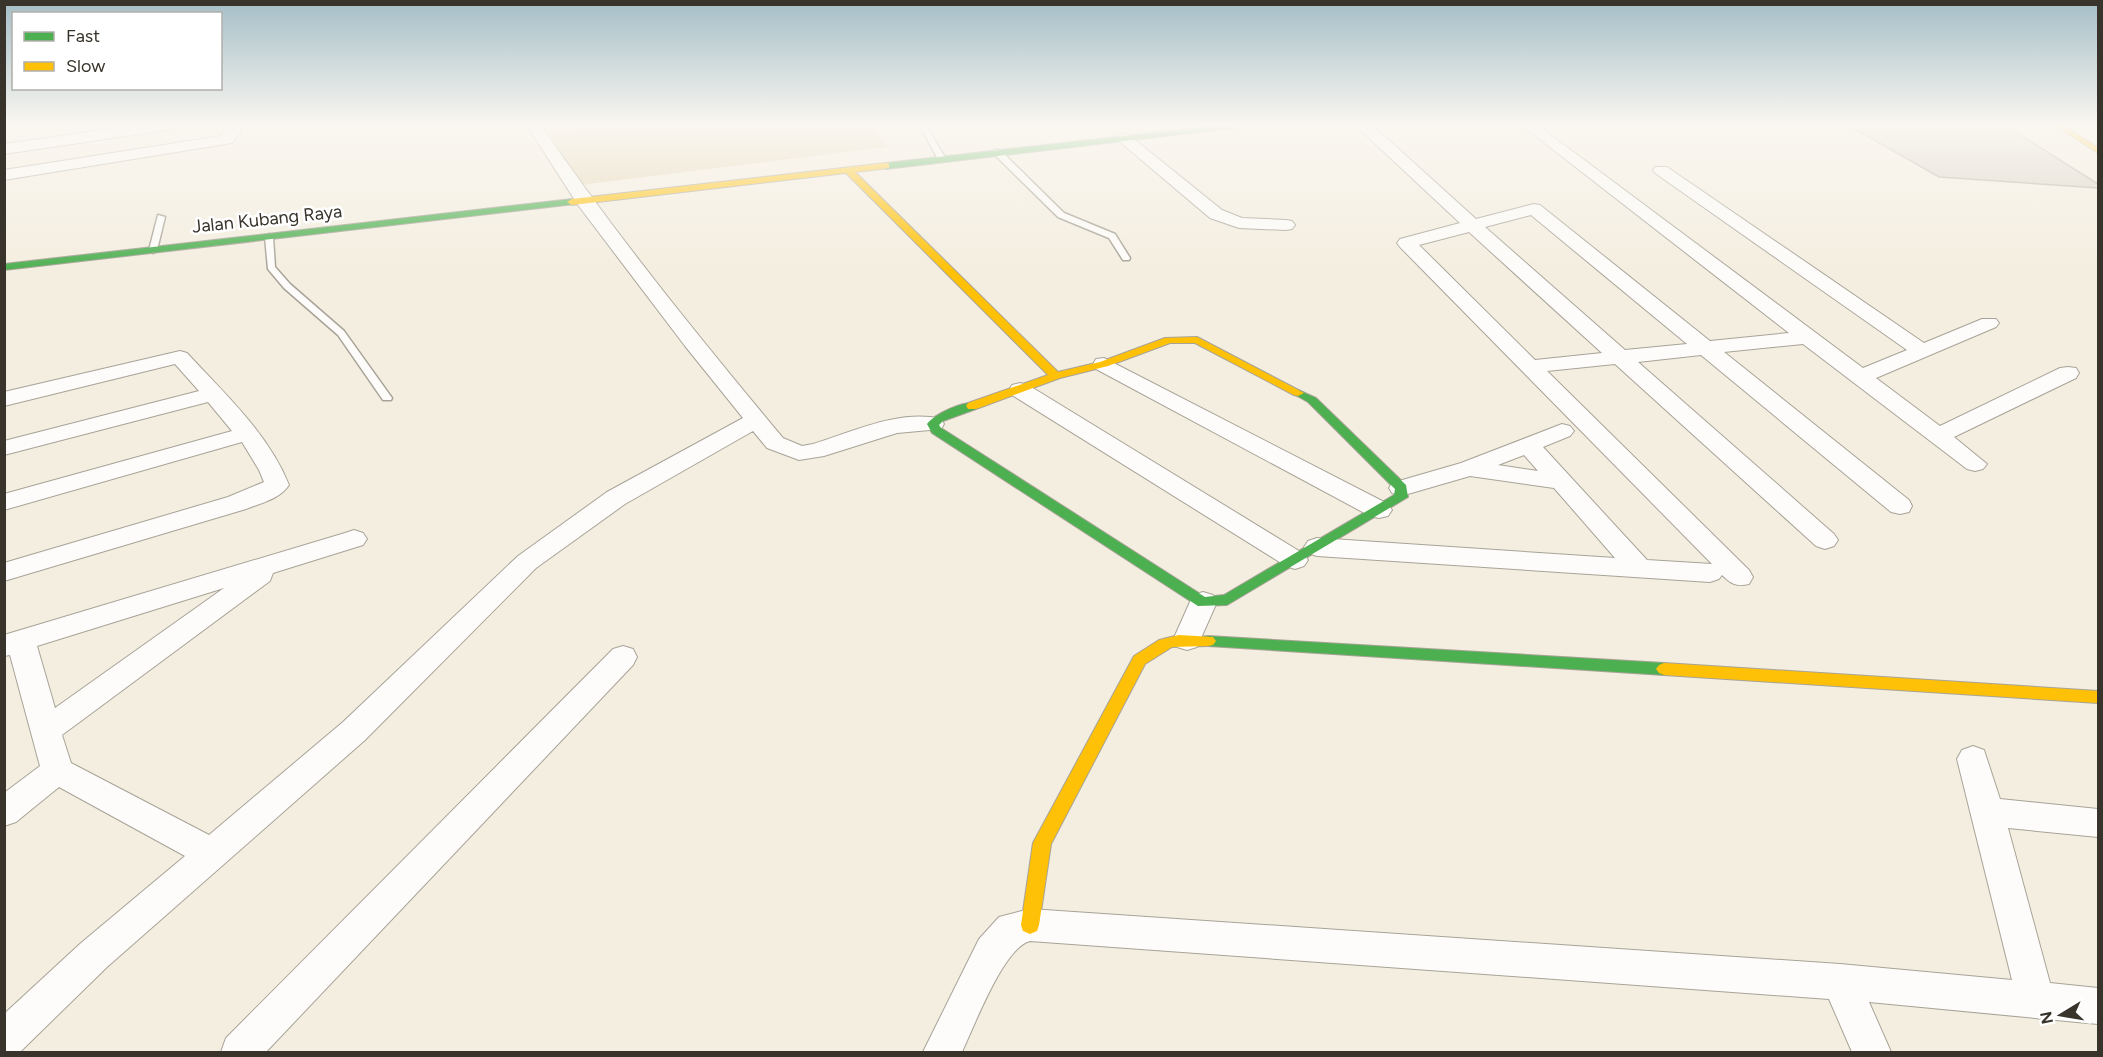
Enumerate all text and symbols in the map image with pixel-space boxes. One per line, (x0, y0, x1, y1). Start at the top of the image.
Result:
legend (12, 12, 222, 90)
text: Fast (66, 25, 100, 47)
text: Slow (66, 55, 105, 77)
street label: Jalan Kubang Raya (191, 200, 343, 238)
north arrow (2031, 985, 2091, 1045)
text: N (2036, 1010, 2057, 1026)

